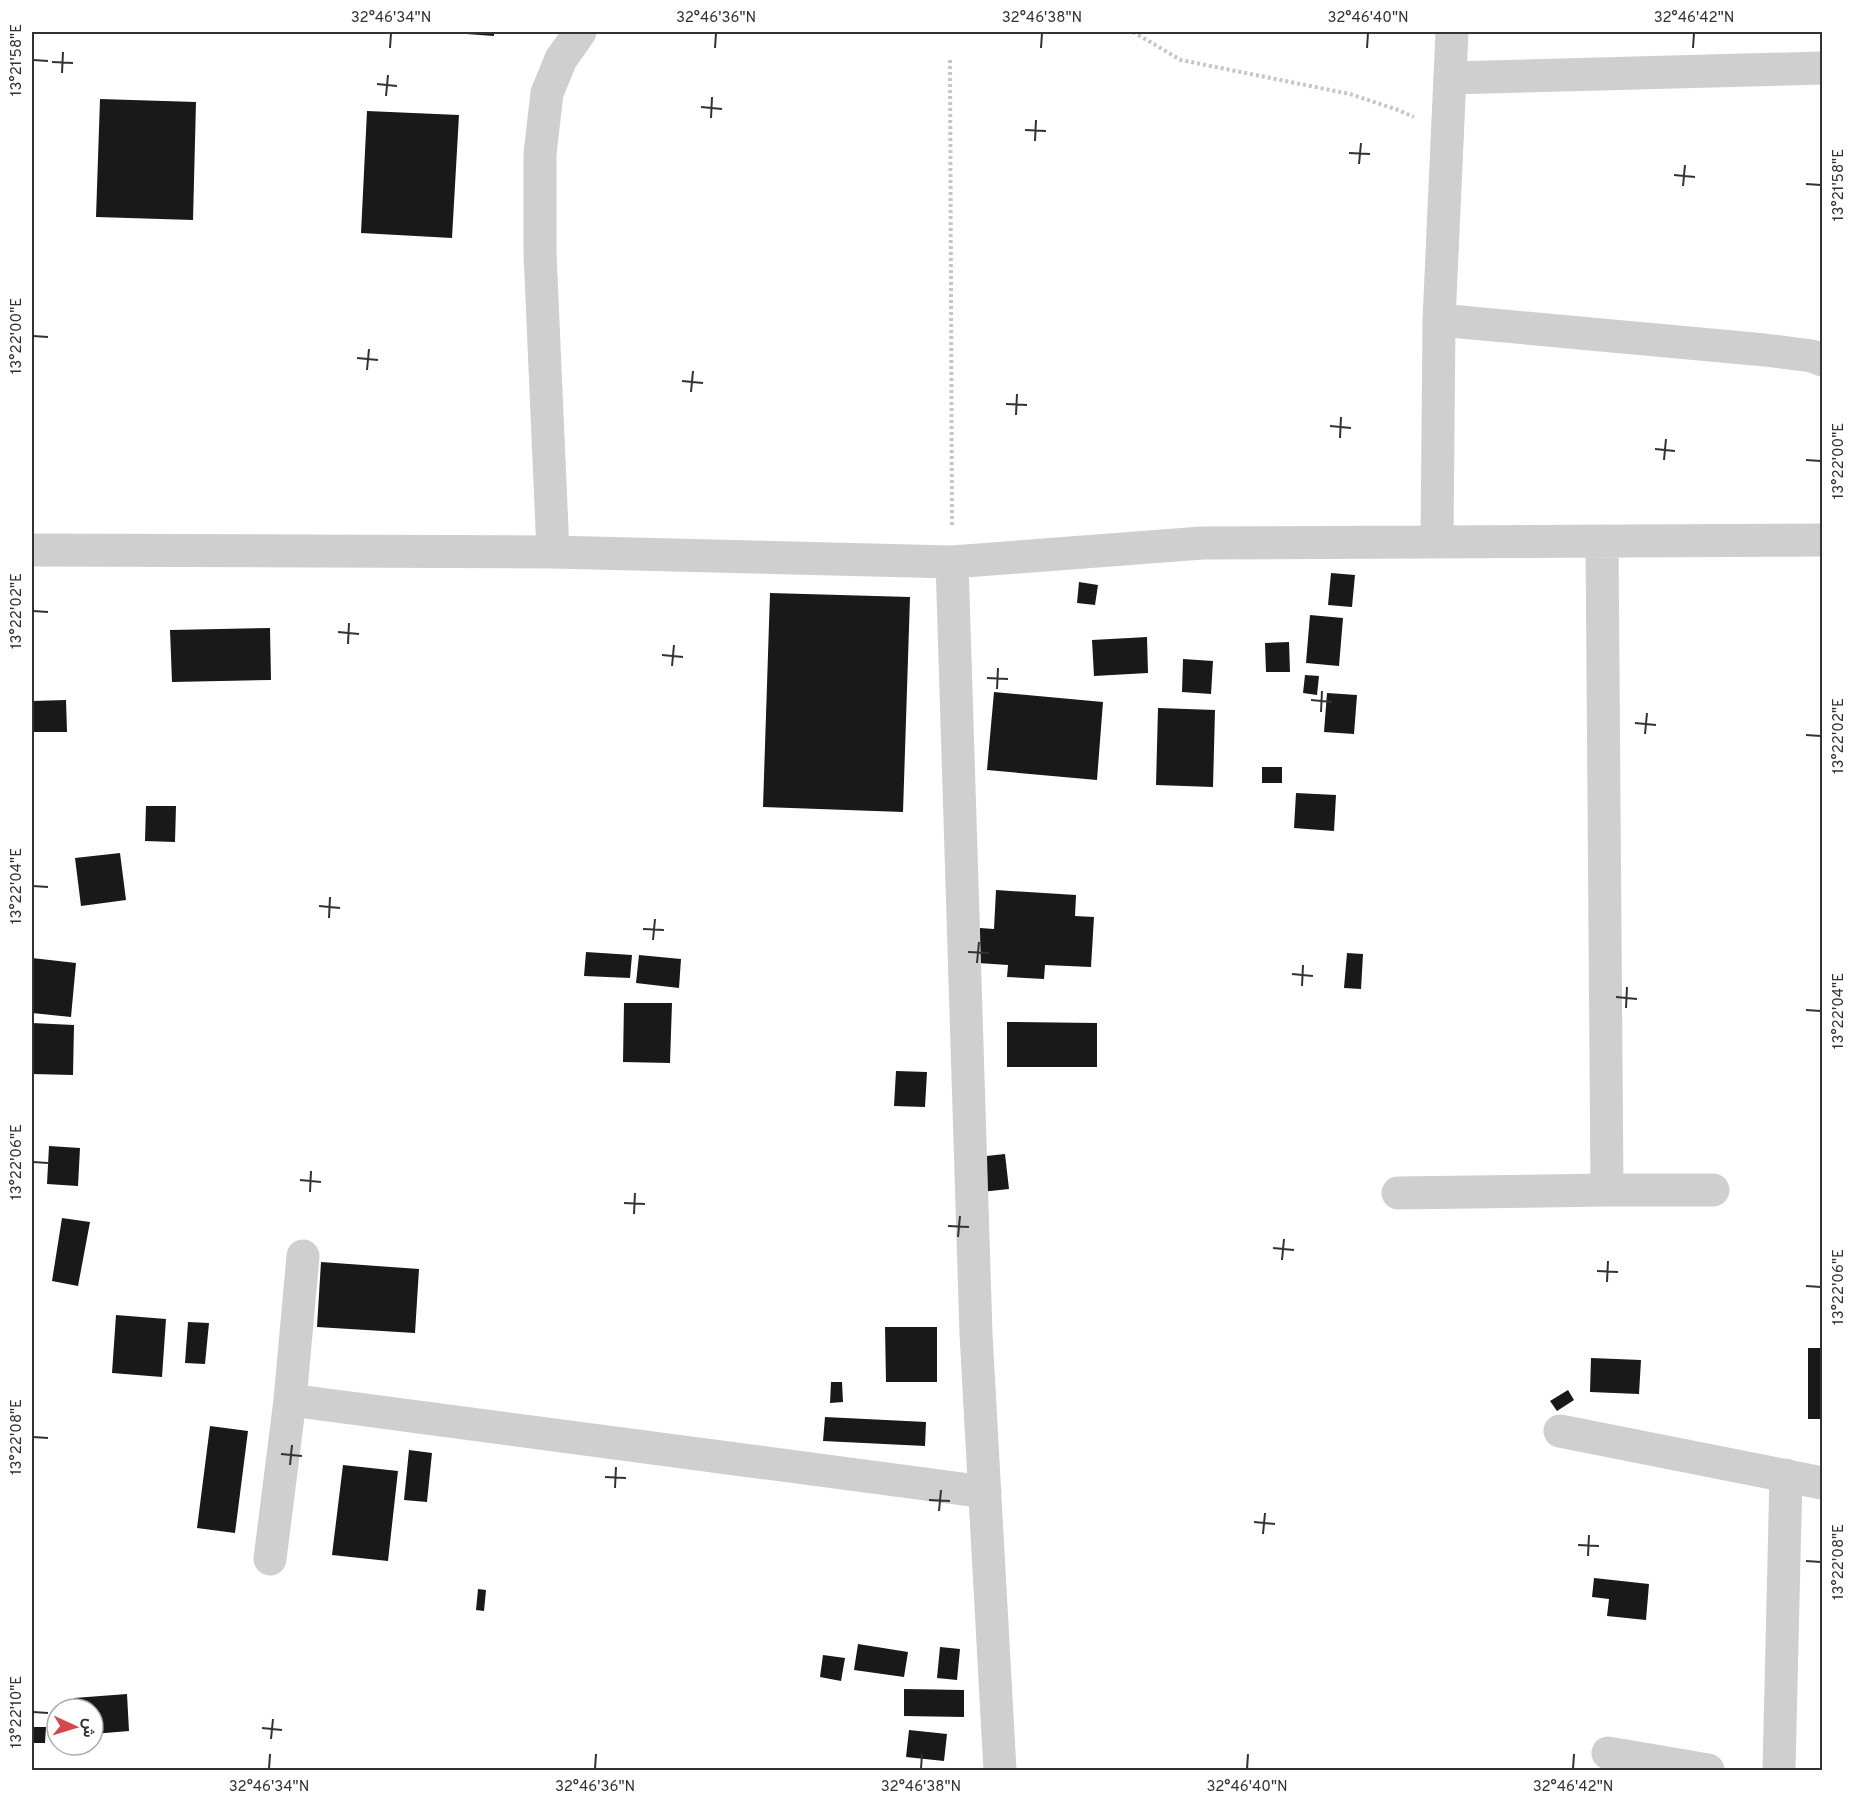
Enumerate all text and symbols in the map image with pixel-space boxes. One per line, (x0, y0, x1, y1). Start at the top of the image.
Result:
text: 32°46'34"N (351, 9, 431, 28)
text: 32°46'36"N (676, 9, 756, 28)
text: 32°46'38"N (1002, 9, 1082, 28)
text: 32°46'40"N (1327, 9, 1409, 28)
text: 32°46'42"N (1654, 9, 1734, 28)
text: 13°21'58"E (8, 24, 27, 96)
text: 13°21'58"E (1830, 149, 1849, 221)
text: 13°22'00"E (8, 298, 27, 374)
text: 13°22'00"E (1830, 423, 1849, 499)
text: 13°22'02"E (8, 573, 27, 649)
text: 13°22'02"E (1830, 698, 1849, 774)
text: 13°22'04"E (8, 848, 27, 924)
text: 13°22'04"E (1830, 973, 1849, 1049)
text: 13°22'06"E (8, 1124, 27, 1200)
text: 13°22'06"E (1830, 1249, 1849, 1325)
text: 13°22'08"E (8, 1399, 27, 1475)
text: 13°22'08"E (1830, 1524, 1849, 1600)
text: 13°22'10"E (8, 1676, 27, 1748)
north arrow (45, 1697, 105, 1757)
text: ش (77, 1718, 99, 1738)
text: 32°46'34"N (229, 1778, 309, 1797)
text: 32°46'36"N (555, 1778, 635, 1797)
text: 32°46'38"N (881, 1778, 961, 1797)
text: 32°46'40"N (1206, 1778, 1288, 1797)
text: 32°46'42"N (1533, 1778, 1613, 1797)

